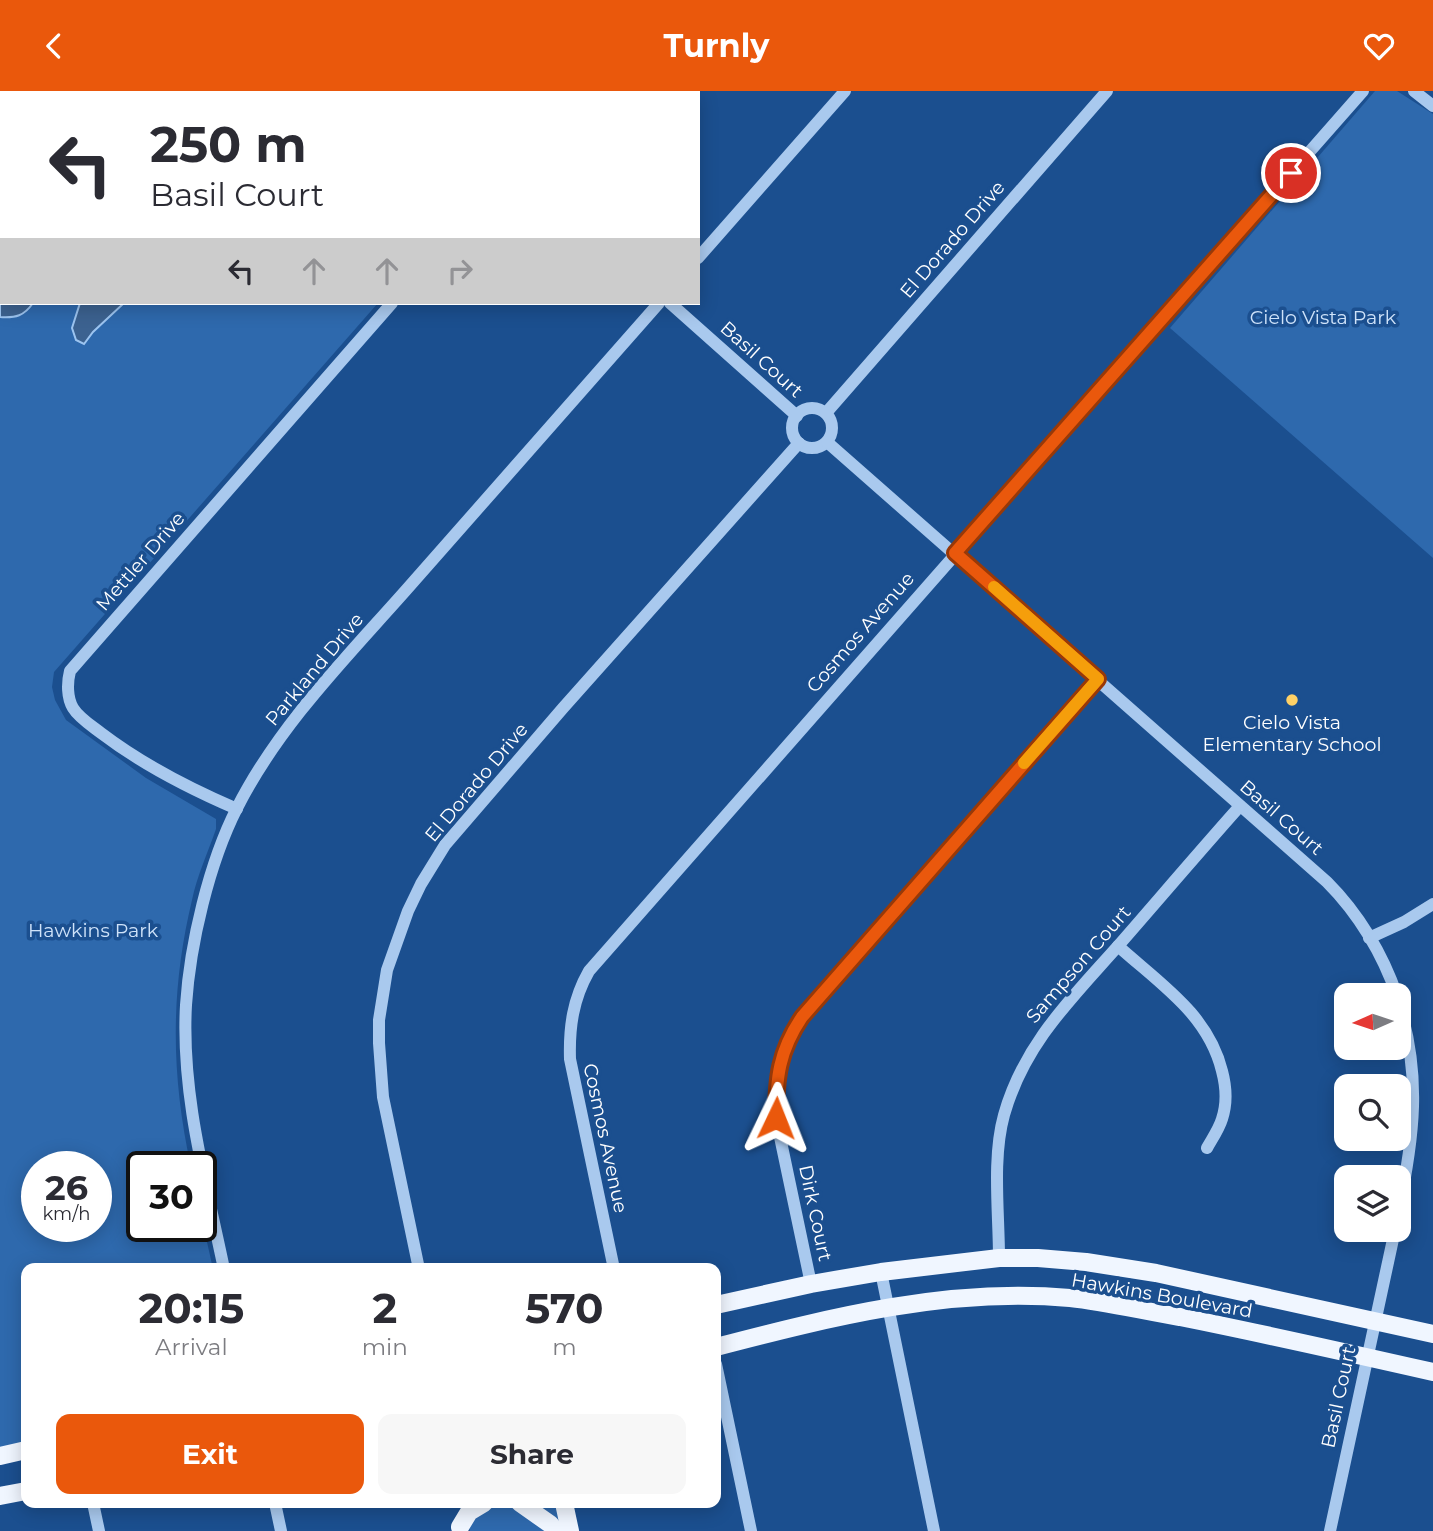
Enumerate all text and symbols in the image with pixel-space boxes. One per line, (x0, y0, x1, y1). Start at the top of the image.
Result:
text: Turnly (664, 26, 769, 65)
icon: back (35, 27, 73, 65)
icon: heart (1360, 27, 1398, 65)
text: 250 m (150, 115, 307, 174)
icon: left (35, 119, 126, 210)
pin (1261, 143, 1321, 203)
icon: arrive (1272, 154, 1310, 192)
text: Basil Court (150, 175, 324, 214)
street label: El Dorado Drive (895, 176, 1010, 303)
icon: left (222, 252, 260, 290)
icon: ahead (295, 252, 333, 290)
icon: ahead (368, 252, 406, 290)
icon: right (441, 252, 479, 290)
park label: Cielo Vista Park (1250, 306, 1397, 329)
street label: Basil Court (716, 316, 808, 403)
street label: Mettler Drive (91, 507, 190, 616)
street label: Cosmos Avenue (802, 567, 919, 697)
street label: Parkland Drive (261, 608, 368, 730)
marker: Cielo Vista Elementary School (1284, 692, 1300, 708)
place label: Cielo Vista Elementary School (1202, 711, 1382, 756)
street label: El Dorado Drive (420, 718, 533, 846)
street label: Basil Court (1235, 775, 1328, 860)
street label: Sampson Court (1021, 901, 1136, 1028)
park label: Hawkins Park (28, 919, 159, 942)
north arrow (1334, 983, 1410, 1061)
map controls (1334, 983, 1411, 1242)
street label: Cosmos Avenue (578, 1061, 633, 1215)
button: search (1334, 1074, 1411, 1151)
position arrow (739, 1081, 813, 1155)
speed limit sign: 30 (126, 1151, 217, 1242)
street label: Dirk Court (794, 1163, 837, 1264)
button: layers (1334, 1165, 1411, 1242)
text: 26 (45, 1166, 88, 1209)
text: km/h (42, 1203, 91, 1225)
street label: Hawkins Boulevard (1070, 1268, 1254, 1323)
text: 20:15 (138, 1282, 244, 1334)
text: 2 (372, 1282, 397, 1334)
text: 570 (525, 1282, 604, 1334)
text: Arrival (155, 1333, 228, 1361)
text: min (362, 1333, 408, 1361)
text: m (552, 1333, 577, 1361)
street label: Basil Court (1316, 1344, 1361, 1450)
button: Exit (56, 1414, 364, 1494)
button: Share (378, 1414, 686, 1494)

